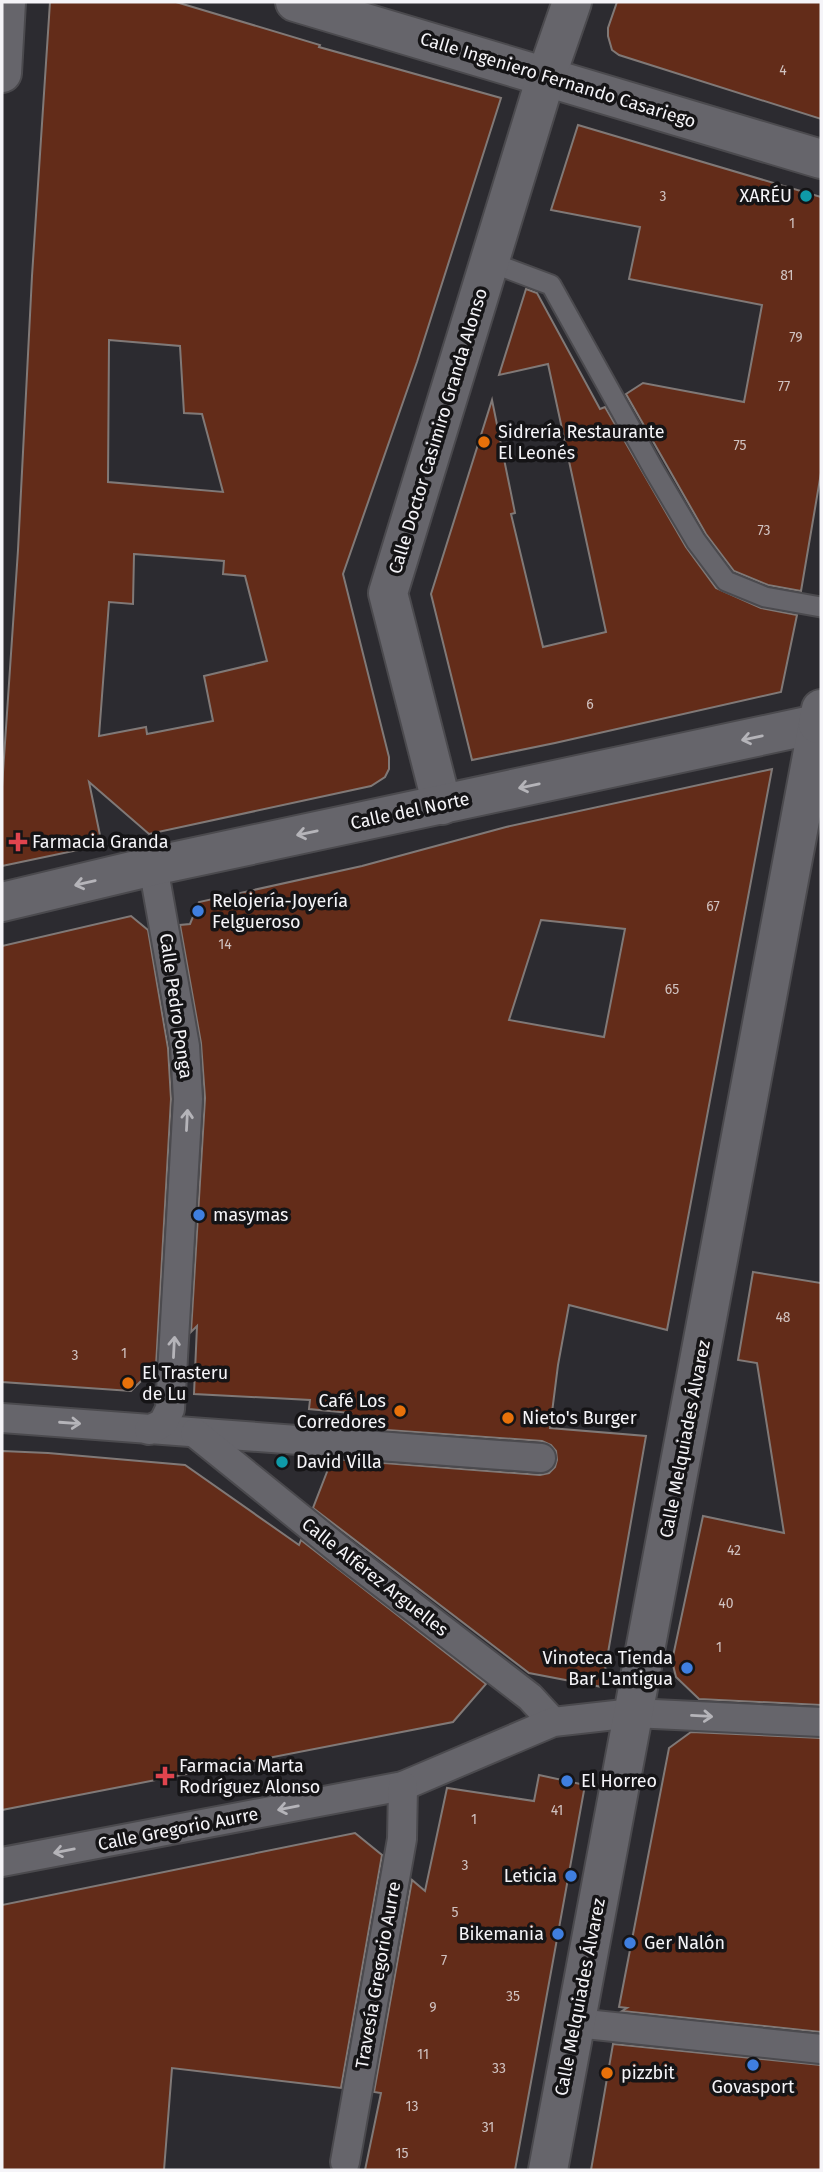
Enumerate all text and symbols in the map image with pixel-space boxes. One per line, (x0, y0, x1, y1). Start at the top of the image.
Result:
street label: Calle Ingeniero Fernando Casariego (417, 27, 699, 133)
house number: 4 (779, 62, 787, 79)
place label: XARÉU (740, 184, 792, 207)
house number: 3 (660, 188, 667, 205)
marker: XARÉU (798, 188, 814, 204)
house number: 1 (789, 215, 795, 232)
house number: 81 (780, 267, 794, 284)
street label: Calle Doctor Casimiro Granda Alonso (384, 285, 492, 577)
house number: 79 (789, 329, 803, 346)
house number: 77 (778, 378, 790, 395)
place label: Sidrería Restaurante El Leonés (498, 421, 665, 464)
marker: Sidrería Restaurante El Leonés (476, 434, 492, 450)
house number: 75 (733, 437, 747, 454)
house number: 73 (757, 522, 771, 539)
house number: 6 (586, 696, 594, 713)
one-way arrow (741, 732, 764, 745)
one-way arrow (518, 780, 541, 793)
street label: Calle del Norte (349, 788, 471, 834)
one-way arrow (296, 827, 319, 841)
place label: Farmacia Granda (32, 831, 169, 853)
marker: Farmacia Granda (10, 834, 26, 850)
one-way arrow (74, 876, 97, 890)
place label: Relojería-Joyería Felgueroso (212, 890, 348, 933)
house number: 67 (706, 898, 720, 915)
marker: Relojería-Joyería Felgueroso (190, 903, 206, 919)
street label: Calle Pedro Ponga (155, 932, 197, 1080)
house number: 14 (218, 936, 232, 953)
house number: 65 (665, 981, 679, 998)
one-way arrow (180, 1109, 193, 1132)
place label: masymas (213, 1204, 288, 1226)
marker: masymas (191, 1207, 207, 1223)
house number: 48 (775, 1309, 791, 1326)
one-way arrow (167, 1336, 180, 1359)
street label: Calle Melquiades Álvarez (654, 1338, 715, 1540)
house number: 1 (121, 1345, 127, 1362)
house number: 3 (72, 1347, 79, 1364)
place label: El Trasteru de Lu (142, 1362, 228, 1405)
marker: El Trasteru de Lu (120, 1375, 136, 1391)
place label: Café Los Corredores (297, 1390, 386, 1433)
marker: Café Los Corredores (392, 1403, 408, 1419)
place label: Nieto's Burger (522, 1407, 637, 1429)
marker: Nieto's Burger (500, 1410, 516, 1426)
one-way arrow (58, 1417, 81, 1430)
place label: David Villa (296, 1451, 382, 1473)
marker: David Villa (274, 1454, 290, 1470)
street label: Calle Alférez Arguelles (297, 1513, 453, 1641)
house number: 42 (727, 1542, 741, 1559)
house number: 40 (718, 1595, 734, 1612)
house number: 1 (716, 1639, 722, 1656)
place label: Vinoteca Tienda Bar L'antigua (543, 1647, 673, 1690)
marker: Vinoteca Tienda Bar L'antigua (679, 1660, 695, 1676)
one-way arrow (690, 1710, 713, 1723)
place label: Farmacia Marta Rodríguez Alonso (179, 1755, 320, 1798)
marker: Farmacia Marta Rodríguez Alonso (157, 1768, 173, 1784)
place label: El Horreo (581, 1770, 657, 1792)
marker: El Horreo (559, 1773, 575, 1789)
one-way arrow (277, 1802, 300, 1815)
house number: 41 (551, 1802, 563, 1819)
street label: Calle Gregorio Aurre (96, 1803, 260, 1855)
house number: 1 (471, 1811, 477, 1828)
one-way arrow (53, 1844, 76, 1858)
house number: 3 (462, 1857, 469, 1874)
place label: Leticia (504, 1865, 557, 1887)
marker: Leticia (563, 1868, 579, 1884)
street label: Travesía Gregorio Aurre (351, 1880, 405, 2070)
street label: Calle Melquiades Álvarez (549, 1896, 610, 2098)
house number: 5 (451, 1904, 459, 1921)
place label: Bikemania (458, 1923, 544, 1945)
marker: Bikemania (550, 1926, 566, 1942)
place label: Ger Nalón (644, 1932, 725, 1954)
marker: Ger Nalón (622, 1935, 638, 1951)
house number: 7 (441, 1952, 447, 1969)
house number: 35 (506, 1988, 520, 2005)
house number: 9 (429, 1999, 437, 2016)
house number: 11 (417, 2046, 429, 2063)
marker: Govasport (745, 2057, 761, 2073)
house number: 33 (492, 2060, 506, 2077)
place label: pizzbit (621, 2062, 675, 2084)
marker: pizzbit (599, 2065, 615, 2081)
place label: Govasport (711, 2076, 795, 2098)
house number: 13 (405, 2098, 419, 2115)
house number: 31 (482, 2119, 494, 2136)
house number: 15 (395, 2145, 409, 2162)

